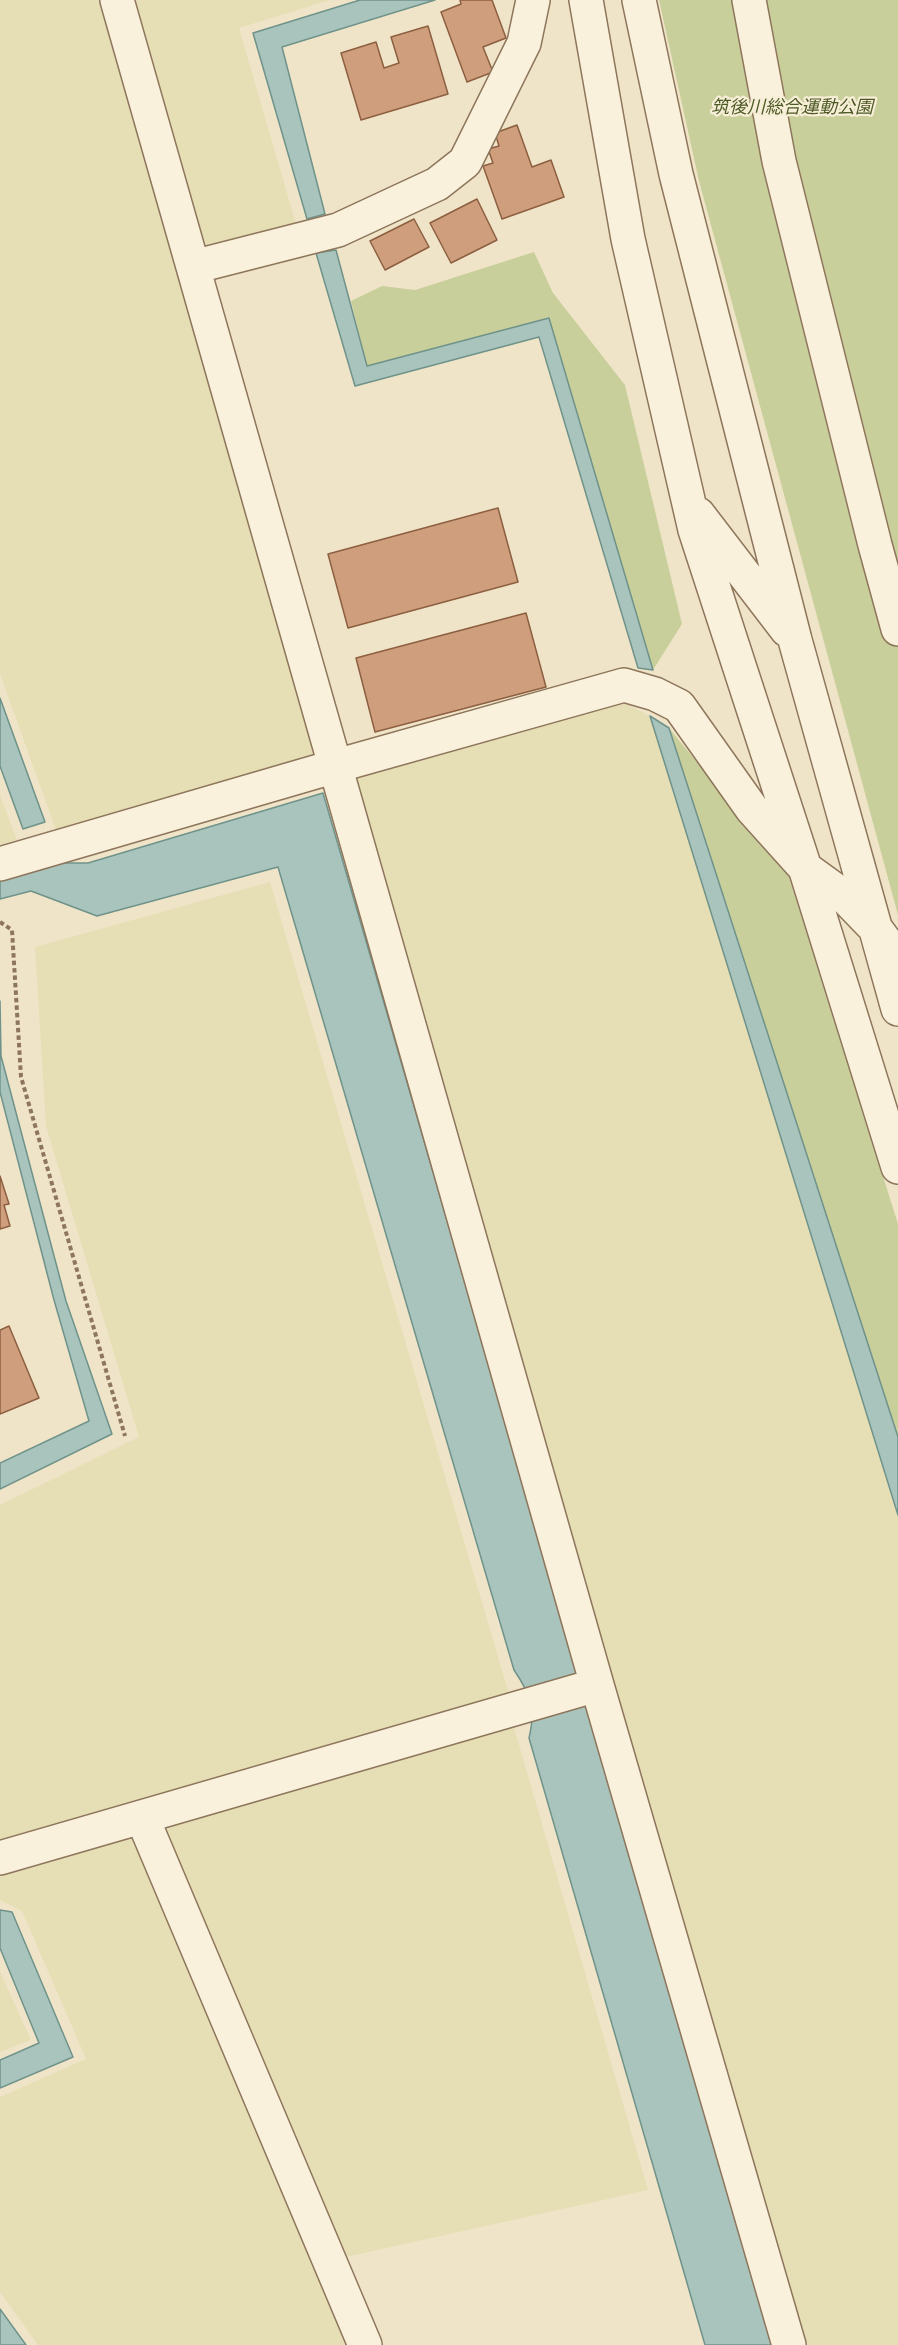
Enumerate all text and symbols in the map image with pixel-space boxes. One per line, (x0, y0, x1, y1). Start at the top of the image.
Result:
park label: 筑後川総合運動公園 (711, 97, 873, 119)

